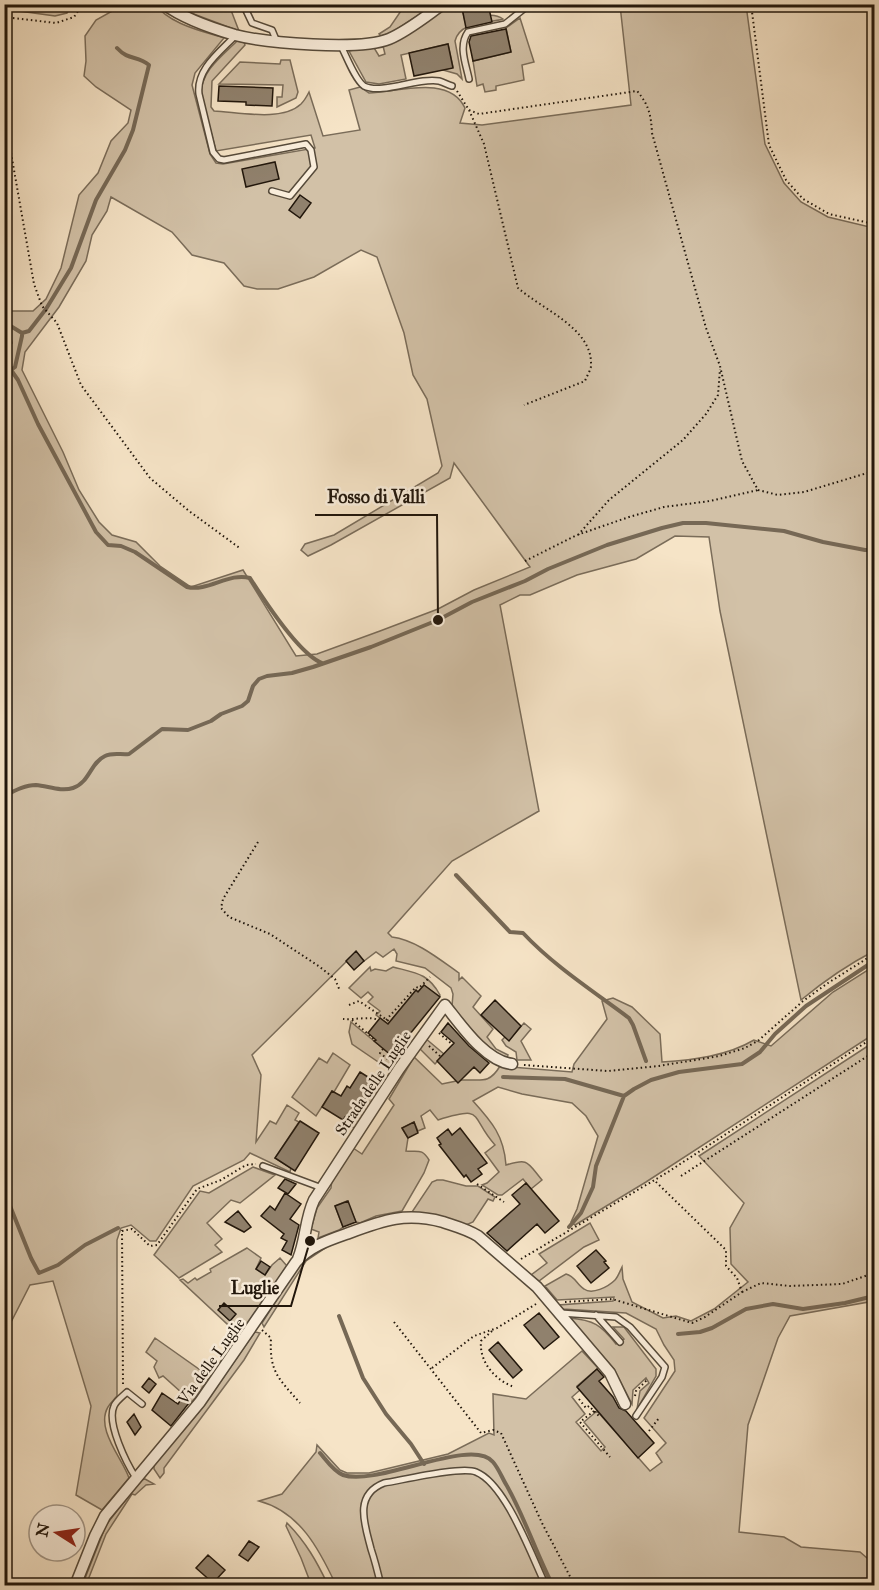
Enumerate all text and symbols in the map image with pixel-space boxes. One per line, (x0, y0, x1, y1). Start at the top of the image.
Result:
callout: Fosso di Valli (315, 479, 437, 515)
text: Fosso di Valli (327, 486, 426, 508)
street label: Strada delle Luglie (331, 1027, 416, 1140)
callout: Luglie (219, 1270, 291, 1306)
text: Luglie (231, 1277, 280, 1300)
street label: Via delle Luglie (173, 1314, 250, 1409)
north arrow (27, 1503, 87, 1563)
text: N (32, 1521, 54, 1539)

